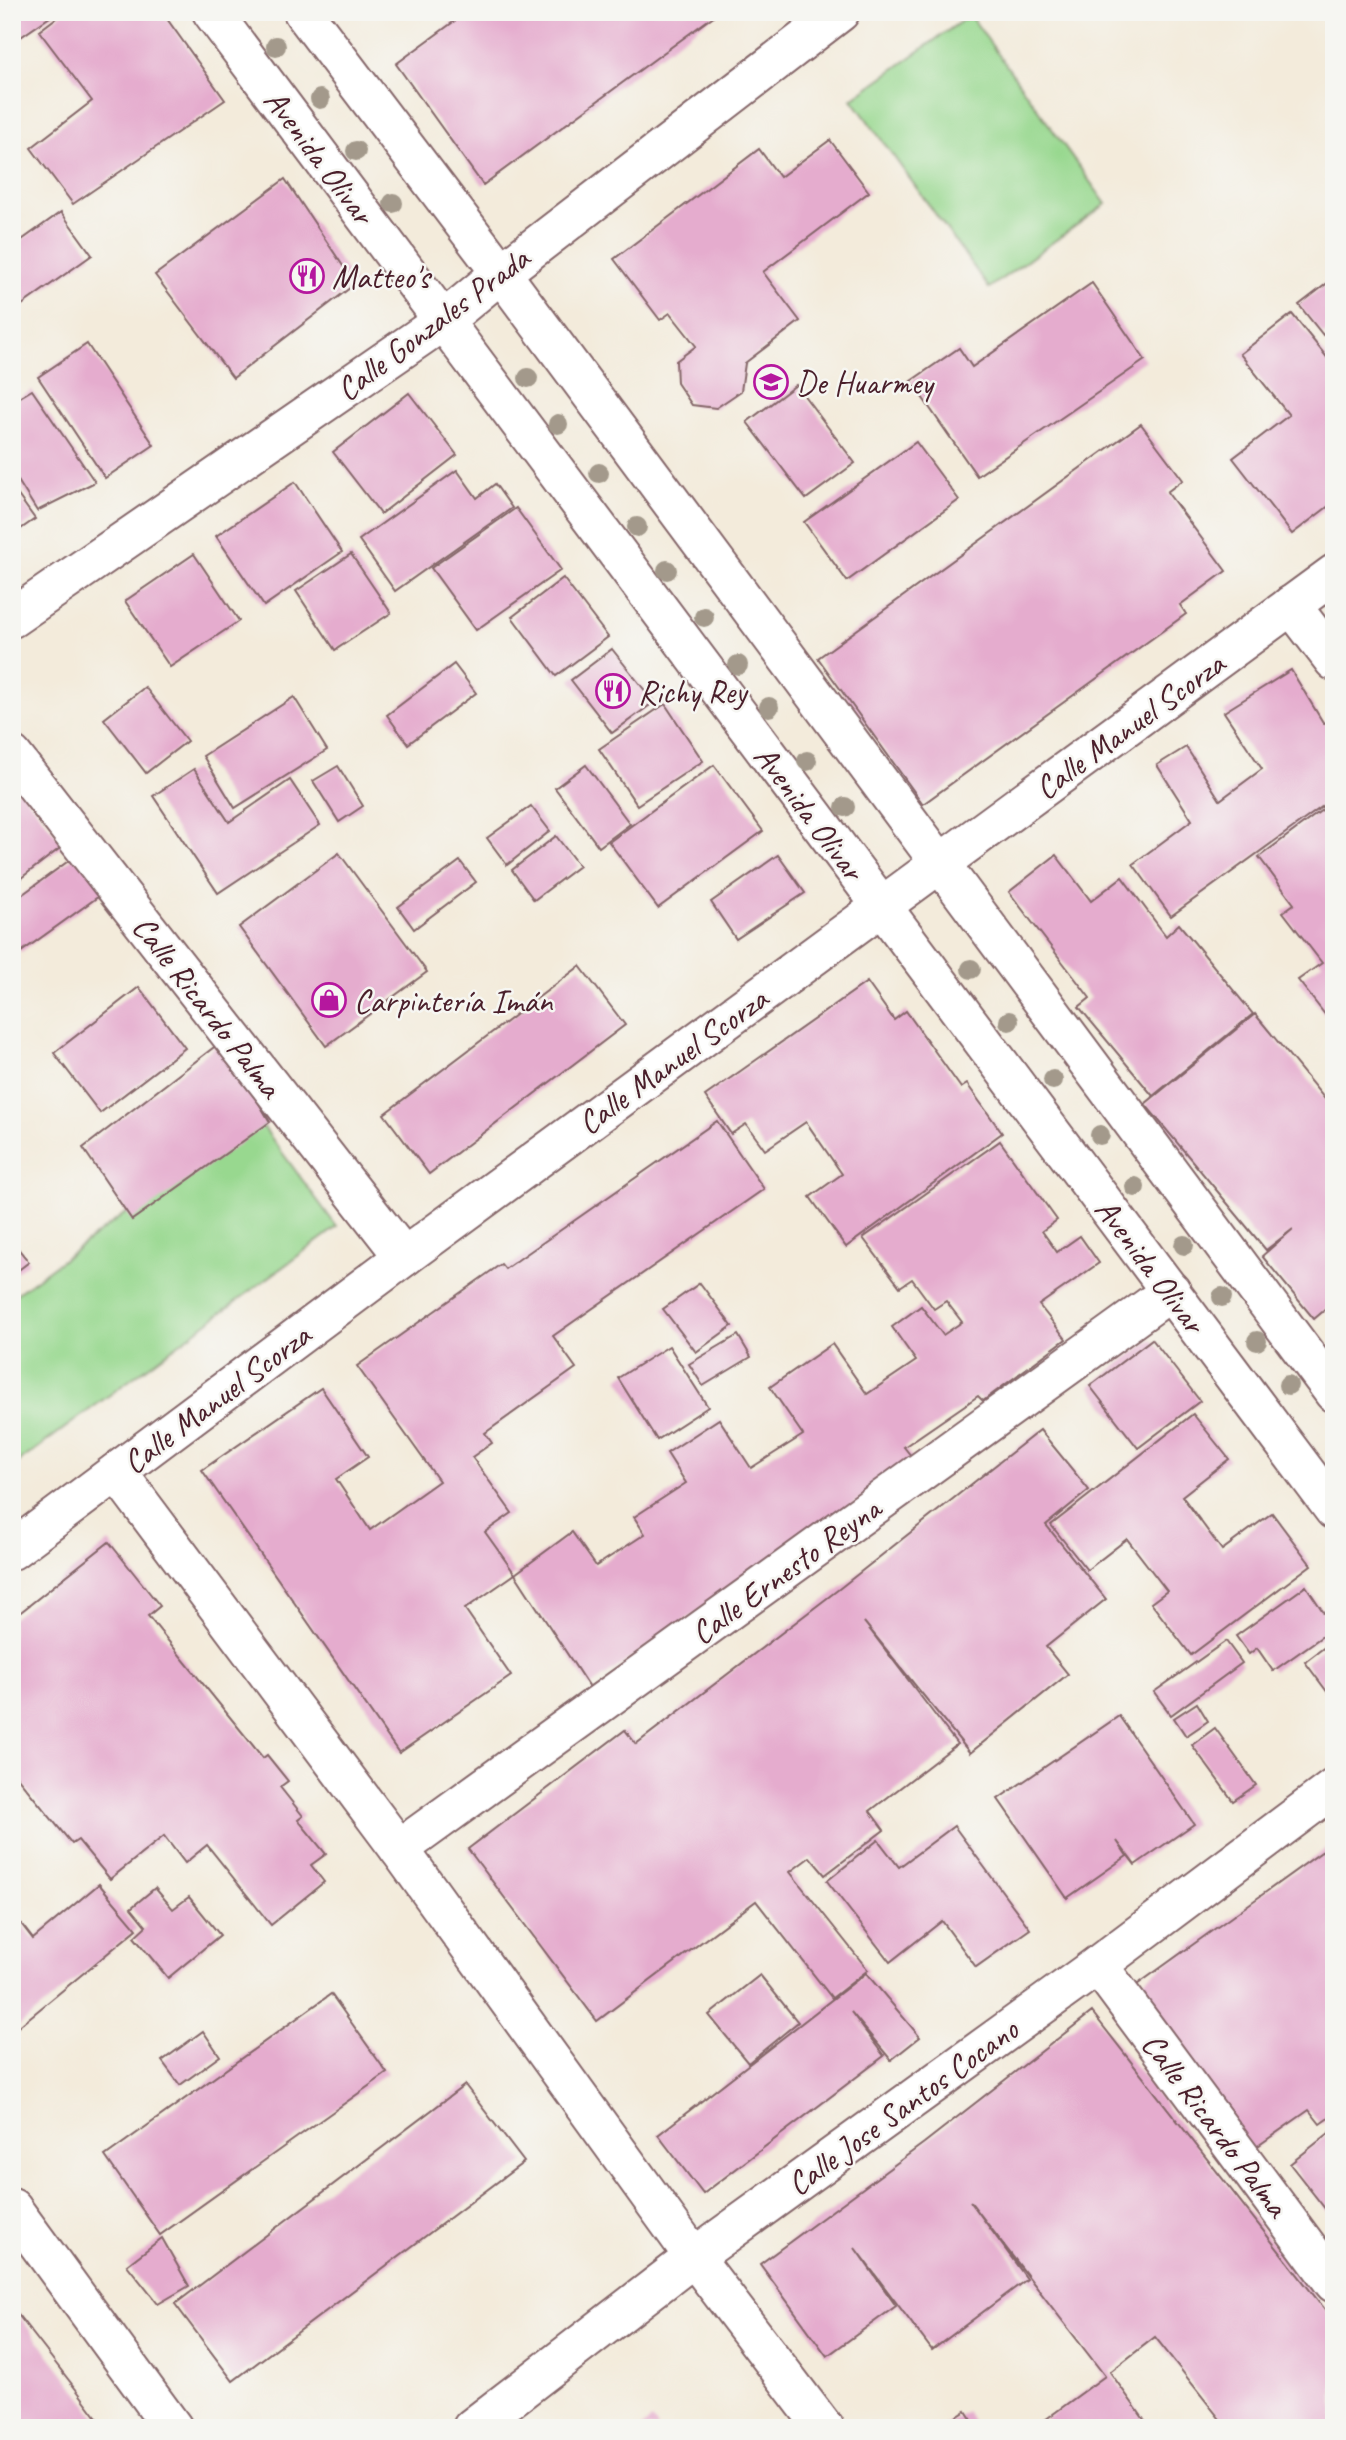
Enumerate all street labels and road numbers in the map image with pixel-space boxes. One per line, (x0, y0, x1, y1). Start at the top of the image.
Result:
street label: Avenida Olivar (255, 81, 386, 235)
street label: Calle Gonzales Prada (328, 236, 540, 410)
street label: Calle Manuel Scorza (1026, 641, 1235, 809)
street label: Avenida Olivar (745, 737, 876, 891)
street label: Calle Ricardo Palma (123, 907, 293, 1108)
street label: Calle Manuel Scorza (569, 976, 778, 1144)
street label: Avenida Olivar (1086, 1190, 1217, 1344)
street label: Calle Manuel Scorza (114, 1313, 321, 1483)
street label: Calle Ernesto Reyna (682, 1486, 891, 1654)
street label: Calle Jose Santos Cocano (779, 2008, 1027, 2205)
street label: Calle Ricardo Palma (1132, 2024, 1300, 2227)

